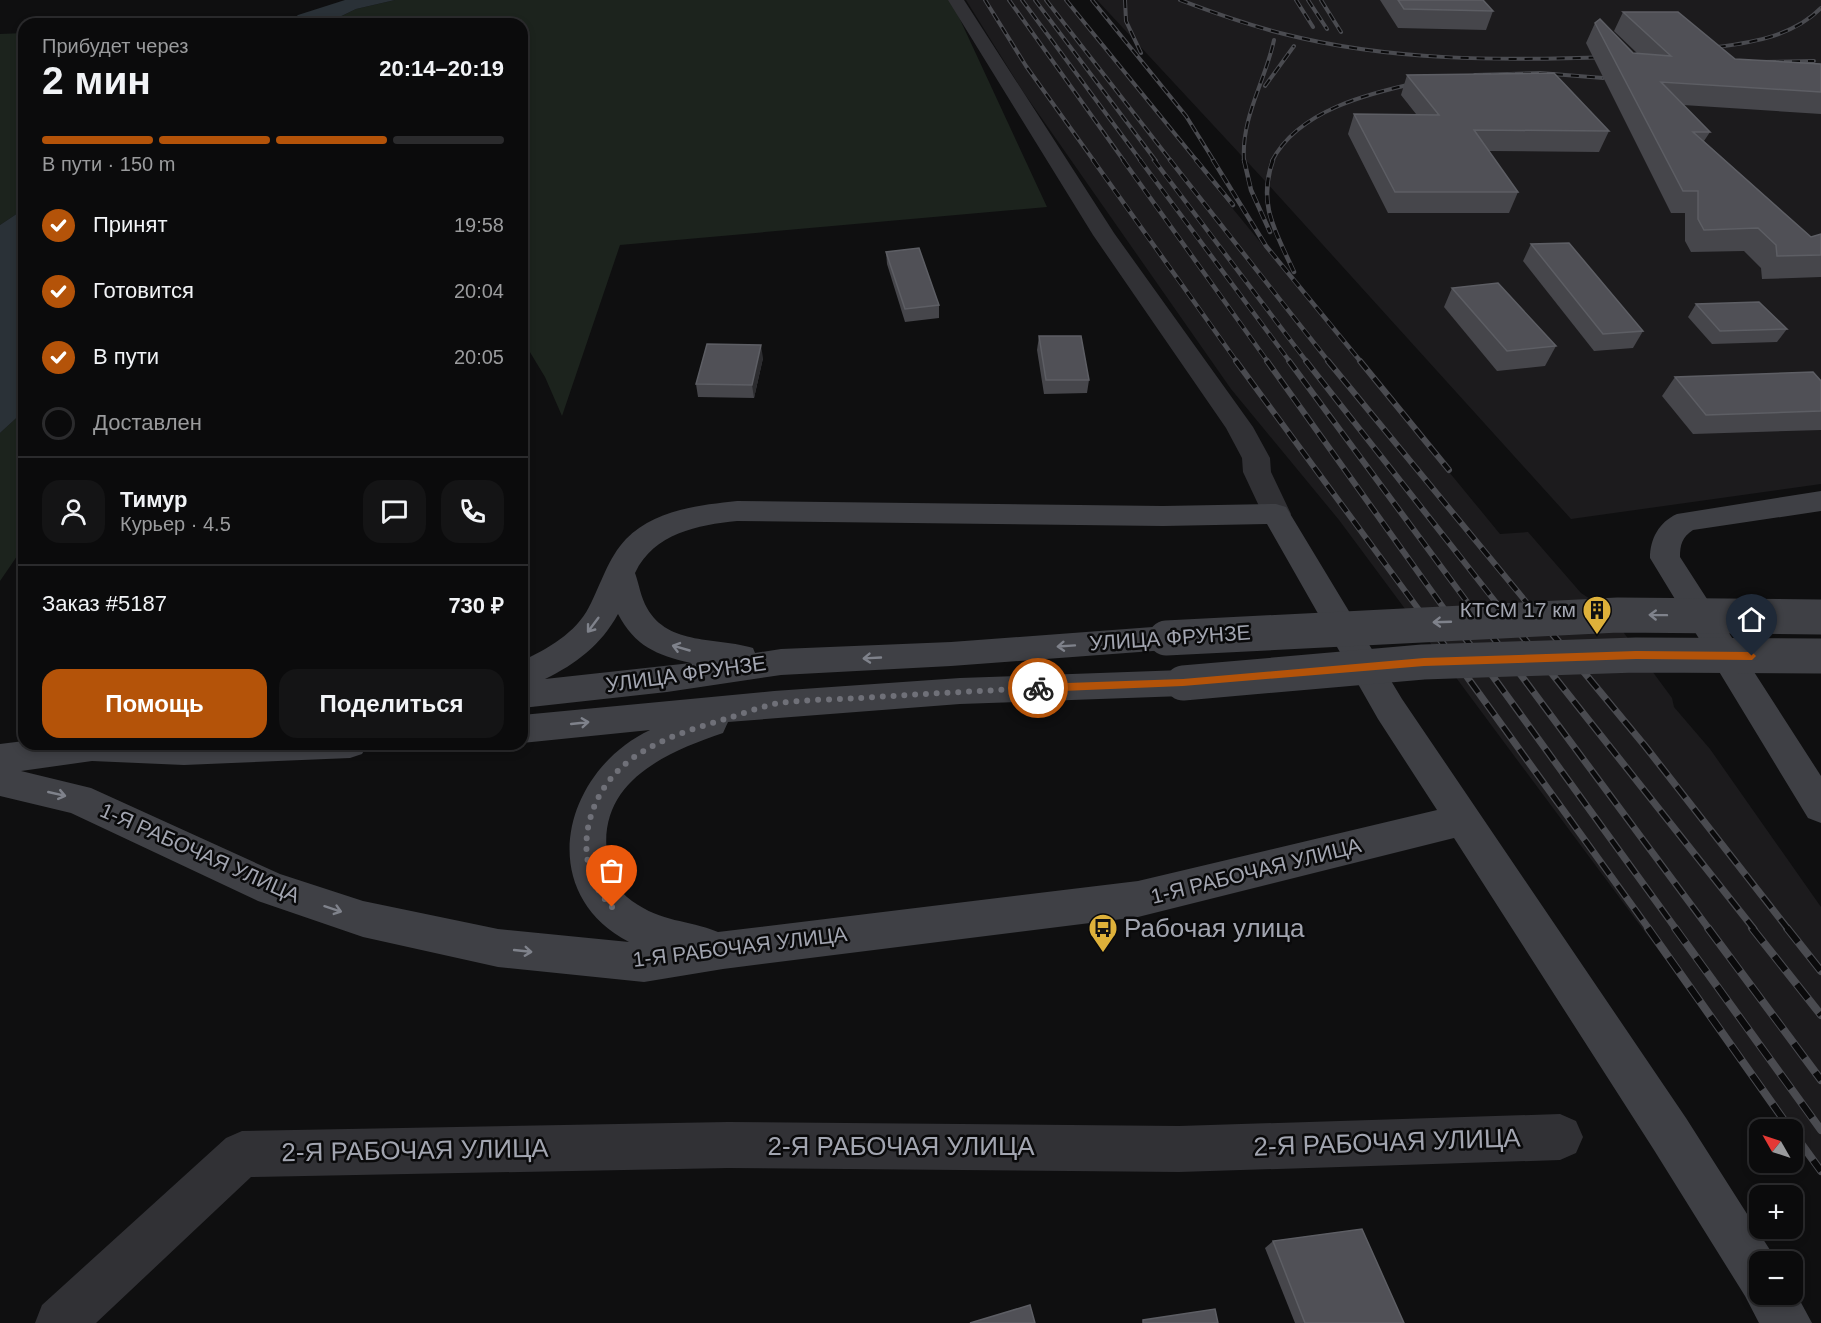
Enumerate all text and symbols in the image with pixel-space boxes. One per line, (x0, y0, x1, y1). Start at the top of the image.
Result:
text: Прибудет через (42, 35, 188, 57)
text: 20:14–20:19 (379, 56, 504, 81)
text: 2 мин (42, 59, 151, 102)
text: В пути · 150 m (42, 153, 175, 175)
icon: check (42, 209, 75, 242)
text: Принят (93, 212, 167, 237)
text: 19:58 (454, 214, 504, 236)
icon: check (42, 275, 75, 308)
text: Готовится (93, 278, 194, 303)
text: 20:04 (454, 280, 504, 302)
icon: check (42, 341, 75, 374)
text: В пути (93, 344, 159, 369)
text: 20:05 (454, 346, 504, 368)
text: Доставлен (93, 410, 202, 435)
button: person (42, 480, 105, 543)
button: chat (363, 480, 426, 543)
button: phone (441, 480, 504, 543)
text: Тимур (120, 487, 188, 512)
text: Курьер · 4.5 (120, 513, 231, 535)
text: Заказ #5187 (42, 591, 167, 616)
text: 730 ₽ (448, 593, 504, 618)
building icon: КТСМ 17 км (1581, 594, 1613, 636)
pin (1726, 594, 1777, 656)
place label: КТСМ 17 км (1460, 598, 1576, 621)
icon: home (1735, 603, 1768, 636)
one-way arrow (1648, 610, 1668, 621)
one-way arrow (587, 617, 600, 633)
one-way arrow (1432, 617, 1452, 628)
street label: УЛИЦА ФРУНЗЕ (1089, 620, 1251, 655)
one-way arrow (1057, 640, 1077, 651)
one-way arrow (672, 641, 691, 653)
street label: УЛИЦА ФРУНЗЕ (604, 651, 768, 696)
one-way arrow (862, 652, 882, 663)
courier (1008, 658, 1068, 718)
button: Помощь (42, 669, 267, 738)
button: Поделиться (279, 669, 504, 738)
icon: bike (1022, 672, 1055, 705)
one-way arrow (570, 717, 590, 728)
one-way arrow (47, 788, 66, 800)
street label: 1-Я РАБОЧАЯ УЛИЦА (97, 798, 303, 907)
street label: 1-Я РАБОЧАЯ УЛИЦА (1148, 833, 1363, 908)
pin (586, 845, 637, 907)
icon: bag (595, 854, 628, 887)
one-way arrow (323, 904, 342, 915)
bus stop icon: Рабочая улица (1087, 912, 1119, 954)
place label: Рабочая улица (1124, 913, 1305, 943)
street label: 1-Я РАБОЧАЯ УЛИЦА (631, 922, 848, 971)
one-way arrow (513, 946, 533, 957)
north arrow (1749, 1119, 1803, 1173)
map controls (1749, 1119, 1803, 1305)
street label: 2-Я РАБОЧАЯ УЛИЦА (1253, 1122, 1522, 1162)
street label: 2-Я РАБОЧАЯ УЛИЦА (767, 1131, 1035, 1161)
street label: 2-Я РАБОЧАЯ УЛИЦА (281, 1133, 549, 1167)
button: + (1749, 1185, 1803, 1239)
button: − (1749, 1251, 1803, 1305)

